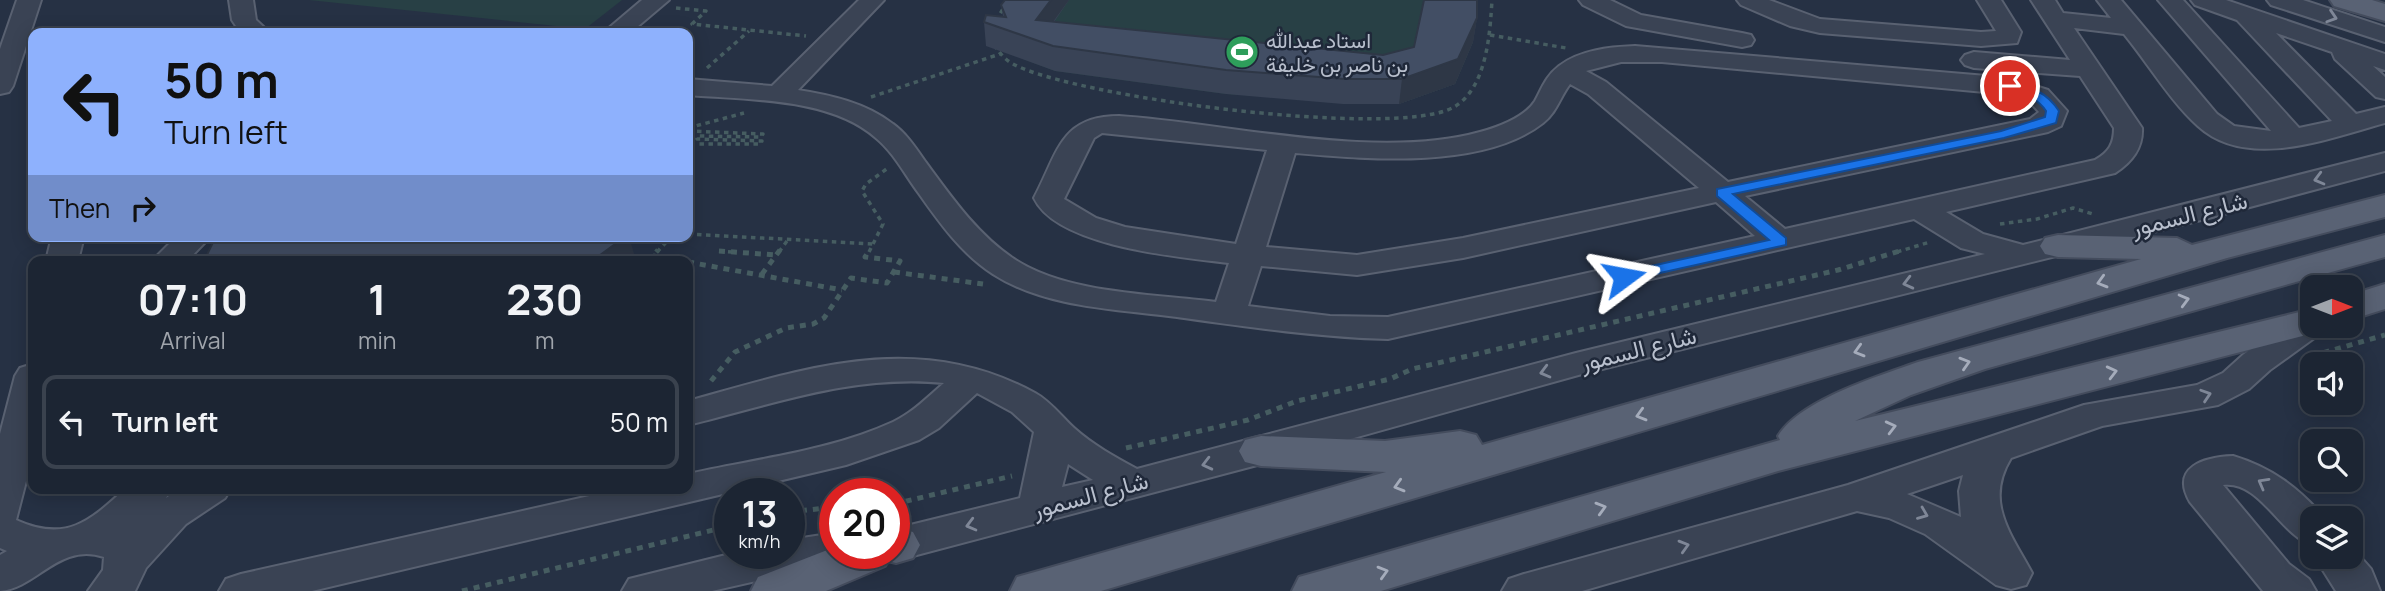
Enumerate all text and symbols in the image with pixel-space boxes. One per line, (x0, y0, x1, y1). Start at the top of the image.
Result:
one-way arrow (2325, 9, 2337, 24)
place label: استاد عبدالله بن ناصر بن خليفة (1266, 26, 1408, 78)
sports icon: استاد عبدالله بن ناصر بن خليفة (1223, 33, 1261, 71)
text: 50 m (164, 46, 279, 113)
icon: left (49, 56, 140, 147)
pin (1980, 56, 2040, 116)
icon: arrive (1991, 67, 2029, 105)
text: Turn left (164, 110, 288, 154)
one-way arrow (2313, 171, 2325, 186)
street label: شارع السمور (2127, 183, 2251, 245)
icon: right (124, 189, 162, 227)
text: Then (49, 190, 110, 226)
position arrow (1587, 240, 1661, 314)
text: 07:10 (138, 270, 248, 328)
text: 1 (368, 270, 386, 328)
text: 230 (506, 270, 583, 328)
one-way arrow (2096, 273, 2108, 288)
one-way arrow (1902, 275, 1914, 289)
north arrow (2300, 275, 2362, 338)
map controls (2300, 275, 2363, 569)
one-way arrow (2178, 294, 2190, 309)
street label: شارع السمور (1576, 318, 1700, 380)
text: Arrival (160, 324, 226, 356)
text: min (358, 324, 396, 356)
text: m (535, 324, 554, 356)
one-way arrow (1853, 343, 1865, 357)
button: sound (2300, 352, 2363, 415)
one-way arrow (1959, 356, 1971, 371)
one-way arrow (1539, 364, 1551, 378)
one-way arrow (2105, 366, 2117, 380)
one-way arrow (2200, 389, 2212, 403)
icon: left (53, 403, 91, 441)
text: Turn left (112, 404, 219, 440)
text: 50 m (610, 404, 668, 440)
one-way arrow (1635, 406, 1647, 421)
one-way arrow (1885, 421, 1897, 435)
button: search (2300, 429, 2363, 492)
one-way arrow (1201, 456, 1213, 470)
street label: شارع السمور (1028, 463, 1152, 526)
one-way arrow (1393, 477, 1405, 492)
speed limit sign: 20 (819, 478, 910, 569)
one-way arrow (2258, 478, 2270, 491)
text: 13 (742, 490, 777, 538)
one-way arrow (1595, 501, 1607, 516)
one-way arrow (1915, 506, 1928, 520)
button: layers (2300, 506, 2363, 569)
one-way arrow (965, 517, 977, 531)
text: km/h (739, 529, 780, 553)
one-way arrow (1677, 540, 1689, 554)
one-way arrow (1376, 565, 1388, 580)

